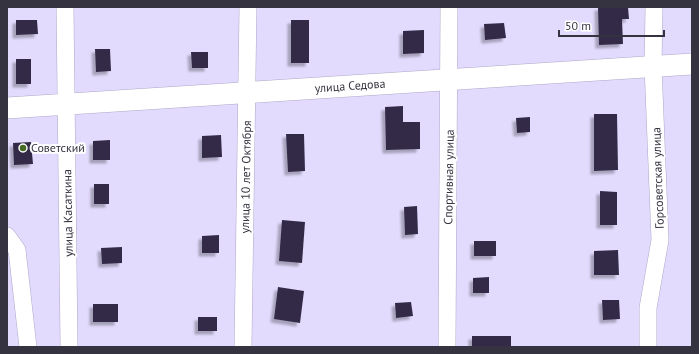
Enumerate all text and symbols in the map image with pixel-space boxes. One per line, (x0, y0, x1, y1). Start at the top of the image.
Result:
scale bar (559, 12, 664, 38)
text: 50 m (565, 18, 591, 33)
street label: улица Седова (314, 76, 386, 95)
street label: улица 10 лет Октября (237, 120, 254, 234)
street label: Горсоветская улица (648, 127, 667, 229)
street label: Спортивная улица (440, 129, 457, 225)
place label: Советский (31, 140, 85, 155)
marker: Советский (18, 143, 28, 153)
street label: улица Касаткина (59, 169, 76, 257)

